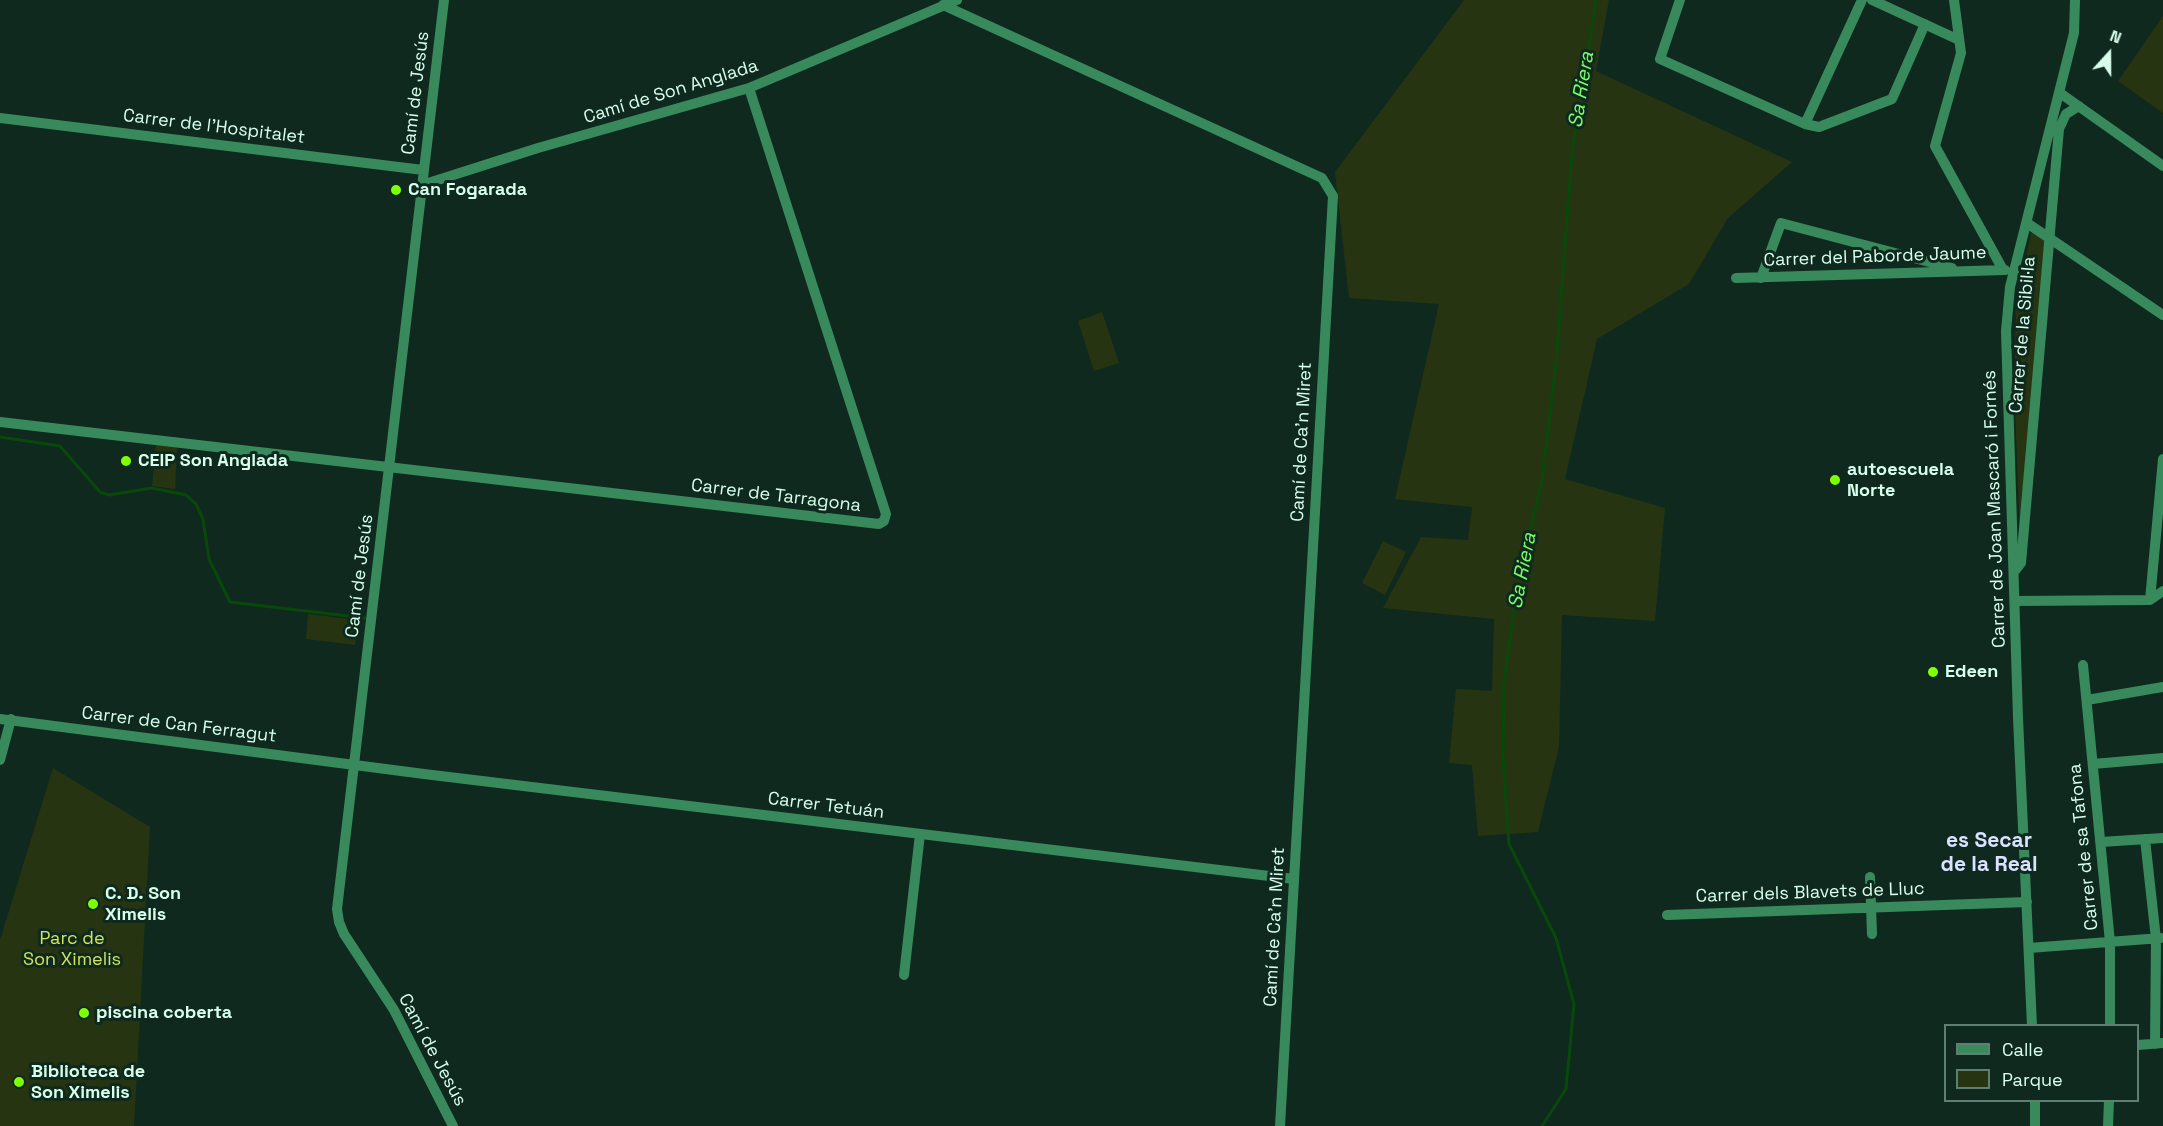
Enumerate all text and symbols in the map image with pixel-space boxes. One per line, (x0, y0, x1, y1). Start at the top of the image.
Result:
north arrow (2079, 24, 2139, 84)
text: N (2107, 25, 2124, 48)
street label: Camí de Jesús (398, 30, 434, 156)
water label: Sa Riera (1564, 50, 1600, 130)
street label: Camí de Son Anglada (581, 55, 761, 129)
street label: Carrer de l'Hospitalet (122, 105, 306, 149)
place label: Can Fogarada (408, 179, 527, 201)
marker: Can Fogarada (389, 183, 403, 197)
street label: Carrer del Paborde Jaume (1763, 242, 1987, 272)
street label: Carrer de la Sibil·la (2005, 256, 2041, 414)
street label: Camí de Ca'n Miret (1287, 362, 1317, 522)
street label: Carrer de Joan Mascaró i Fornés (1979, 370, 2011, 648)
place label: CEIP Son Anglada (138, 450, 288, 472)
marker: CEIP Son Anglada (119, 454, 133, 468)
place label: autoescuela Norte (1847, 459, 1954, 502)
marker: autoescuela Norte (1828, 473, 1842, 487)
street label: Carrer de Tarragona (690, 475, 862, 517)
street label: Camí de Jesús (342, 513, 378, 639)
water label: Sa Riera (1504, 531, 1542, 611)
place label: Edeen (1945, 661, 1998, 683)
marker: Edeen (1926, 665, 1940, 679)
street label: Carrer de Can Ferragut (80, 702, 278, 748)
street label: Carrer de sa Tafona (2065, 763, 2103, 931)
street label: Carrer Tetuán (767, 788, 885, 824)
district label: es Secar de la Real (1940, 828, 2038, 878)
street label: Camí de Ca'n Miret (1260, 847, 1290, 1007)
street label: Carrer dels Blavets de Lluc (1695, 878, 1925, 908)
place label: C. D. Son Ximelis (105, 883, 181, 926)
marker: C. D. Son Ximelis (86, 897, 100, 911)
park label: Parc de Son Ximelis (23, 928, 121, 970)
street label: Camí de Jesús (393, 990, 471, 1110)
place label: piscina coberta (96, 1002, 232, 1024)
marker: piscina coberta (77, 1006, 91, 1020)
legend (1944, 1024, 2139, 1102)
text: Calle (2002, 1038, 2043, 1061)
place label: Biblioteca de Son Ximelis (31, 1061, 145, 1104)
text: Parque (2002, 1068, 2063, 1091)
marker: Biblioteca de Son Ximelis (12, 1075, 26, 1089)

